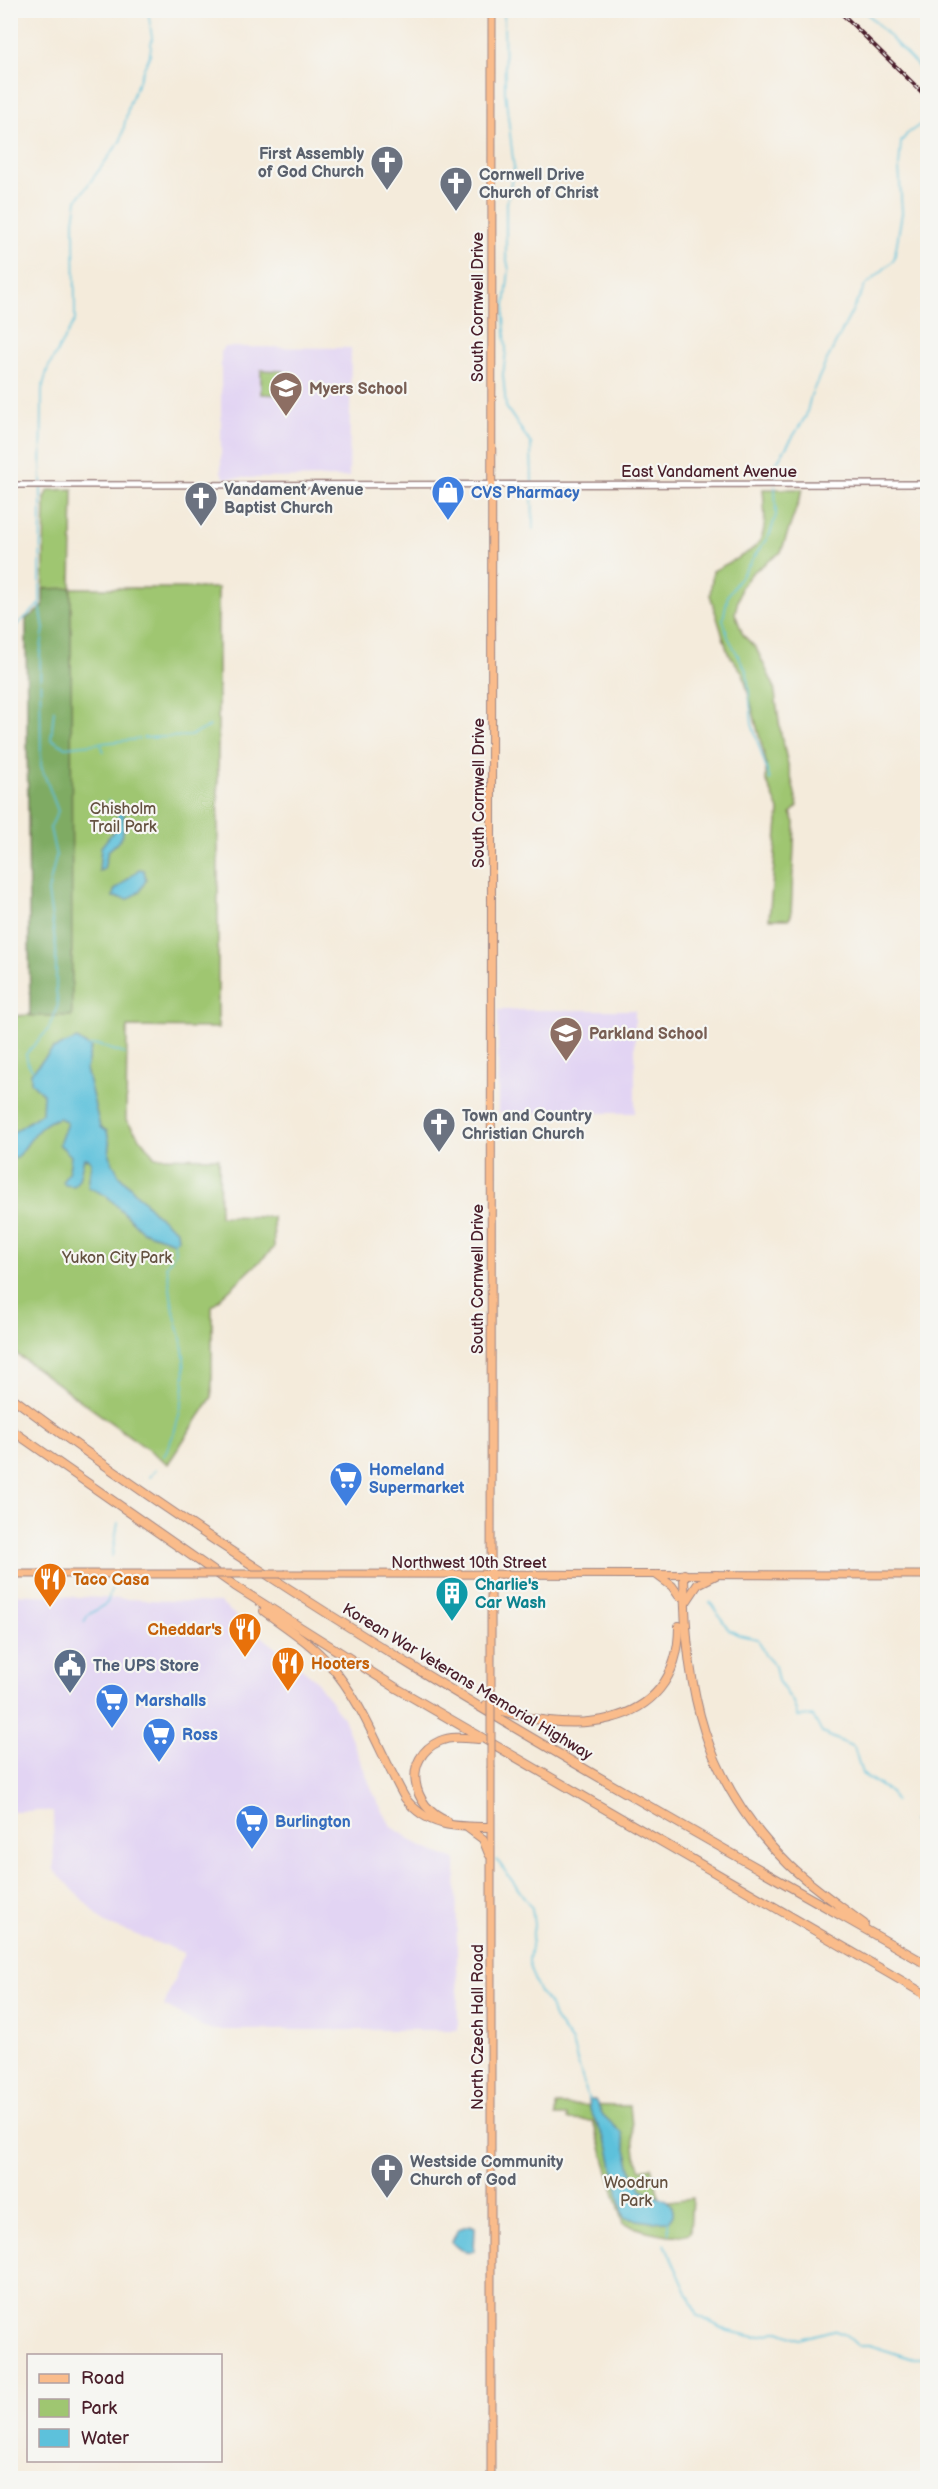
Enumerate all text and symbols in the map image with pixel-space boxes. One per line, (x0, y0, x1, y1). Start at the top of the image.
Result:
church icon: First Assembly of God Church (369, 144, 405, 191)
place label: First Assembly of God Church (258, 145, 365, 182)
church icon: Cornwell Drive Church of Christ (438, 165, 474, 212)
place label: Cornwell Drive Church of Christ (479, 166, 599, 203)
street label: South Cornwell Drive (469, 232, 488, 382)
school or university icon: Myers School (268, 370, 304, 417)
place label: Myers School (309, 380, 407, 399)
street label: East Vandament Avenue (621, 463, 797, 482)
shop icon: CVS Pharmacy (430, 474, 466, 521)
church icon: Vandament Avenue Baptist Church (183, 480, 219, 527)
place label: Vandament Avenue Baptist Church (224, 481, 364, 518)
place label: CVS Pharmacy (471, 484, 580, 503)
street label: South Cornwell Drive (470, 718, 489, 868)
park label: Chisholm Trail Park (89, 800, 157, 837)
school or university icon: Parkland School (548, 1015, 584, 1062)
place label: Parkland School (589, 1025, 708, 1044)
church icon: Town and Country Christian Church (421, 1106, 457, 1153)
place label: Town and Country Christian Church (462, 1107, 592, 1144)
street label: South Cornwell Drive (469, 1204, 488, 1354)
park label: Yukon City Park (61, 1249, 172, 1268)
supermarket icon: Homeland Supermarket (328, 1460, 364, 1507)
place label: Homeland Supermarket (369, 1461, 465, 1498)
street label: Northwest 10th Street (391, 1554, 547, 1573)
restaurant icon: Taco Casa (32, 1561, 68, 1608)
place label: Taco Casa (73, 1571, 149, 1590)
building icon: Charlie's Car Wash (434, 1575, 470, 1622)
place label: Charlie's Car Wash (475, 1576, 546, 1613)
street label: Korean War Veterans Memorial Highway (339, 1600, 596, 1765)
restaurant icon: Cheddar's (227, 1611, 263, 1658)
place label: Cheddar's (148, 1621, 222, 1640)
restaurant icon: Hooters (270, 1645, 306, 1692)
public building icon: The UPS Store (52, 1647, 88, 1694)
place label: Hooters (311, 1655, 370, 1674)
place label: The UPS Store (93, 1657, 199, 1676)
supermarket icon: Marshalls (94, 1682, 130, 1729)
place label: Marshalls (135, 1692, 206, 1711)
supermarket icon: Ross (141, 1716, 177, 1763)
place label: Ross (182, 1726, 218, 1745)
supermarket icon: Burlington (234, 1803, 270, 1850)
place label: Burlington (275, 1813, 351, 1832)
street label: North Czech Hall Road (469, 1944, 488, 2110)
church icon: Westside Community Church of God (369, 2152, 405, 2199)
place label: Westside Community Church of God (410, 2153, 564, 2190)
park label: Woodrun Park (604, 2174, 668, 2211)
legend (27, 2354, 222, 2462)
text: Road (81, 2368, 125, 2389)
text: Park (81, 2398, 117, 2419)
text: Water (81, 2428, 129, 2449)

